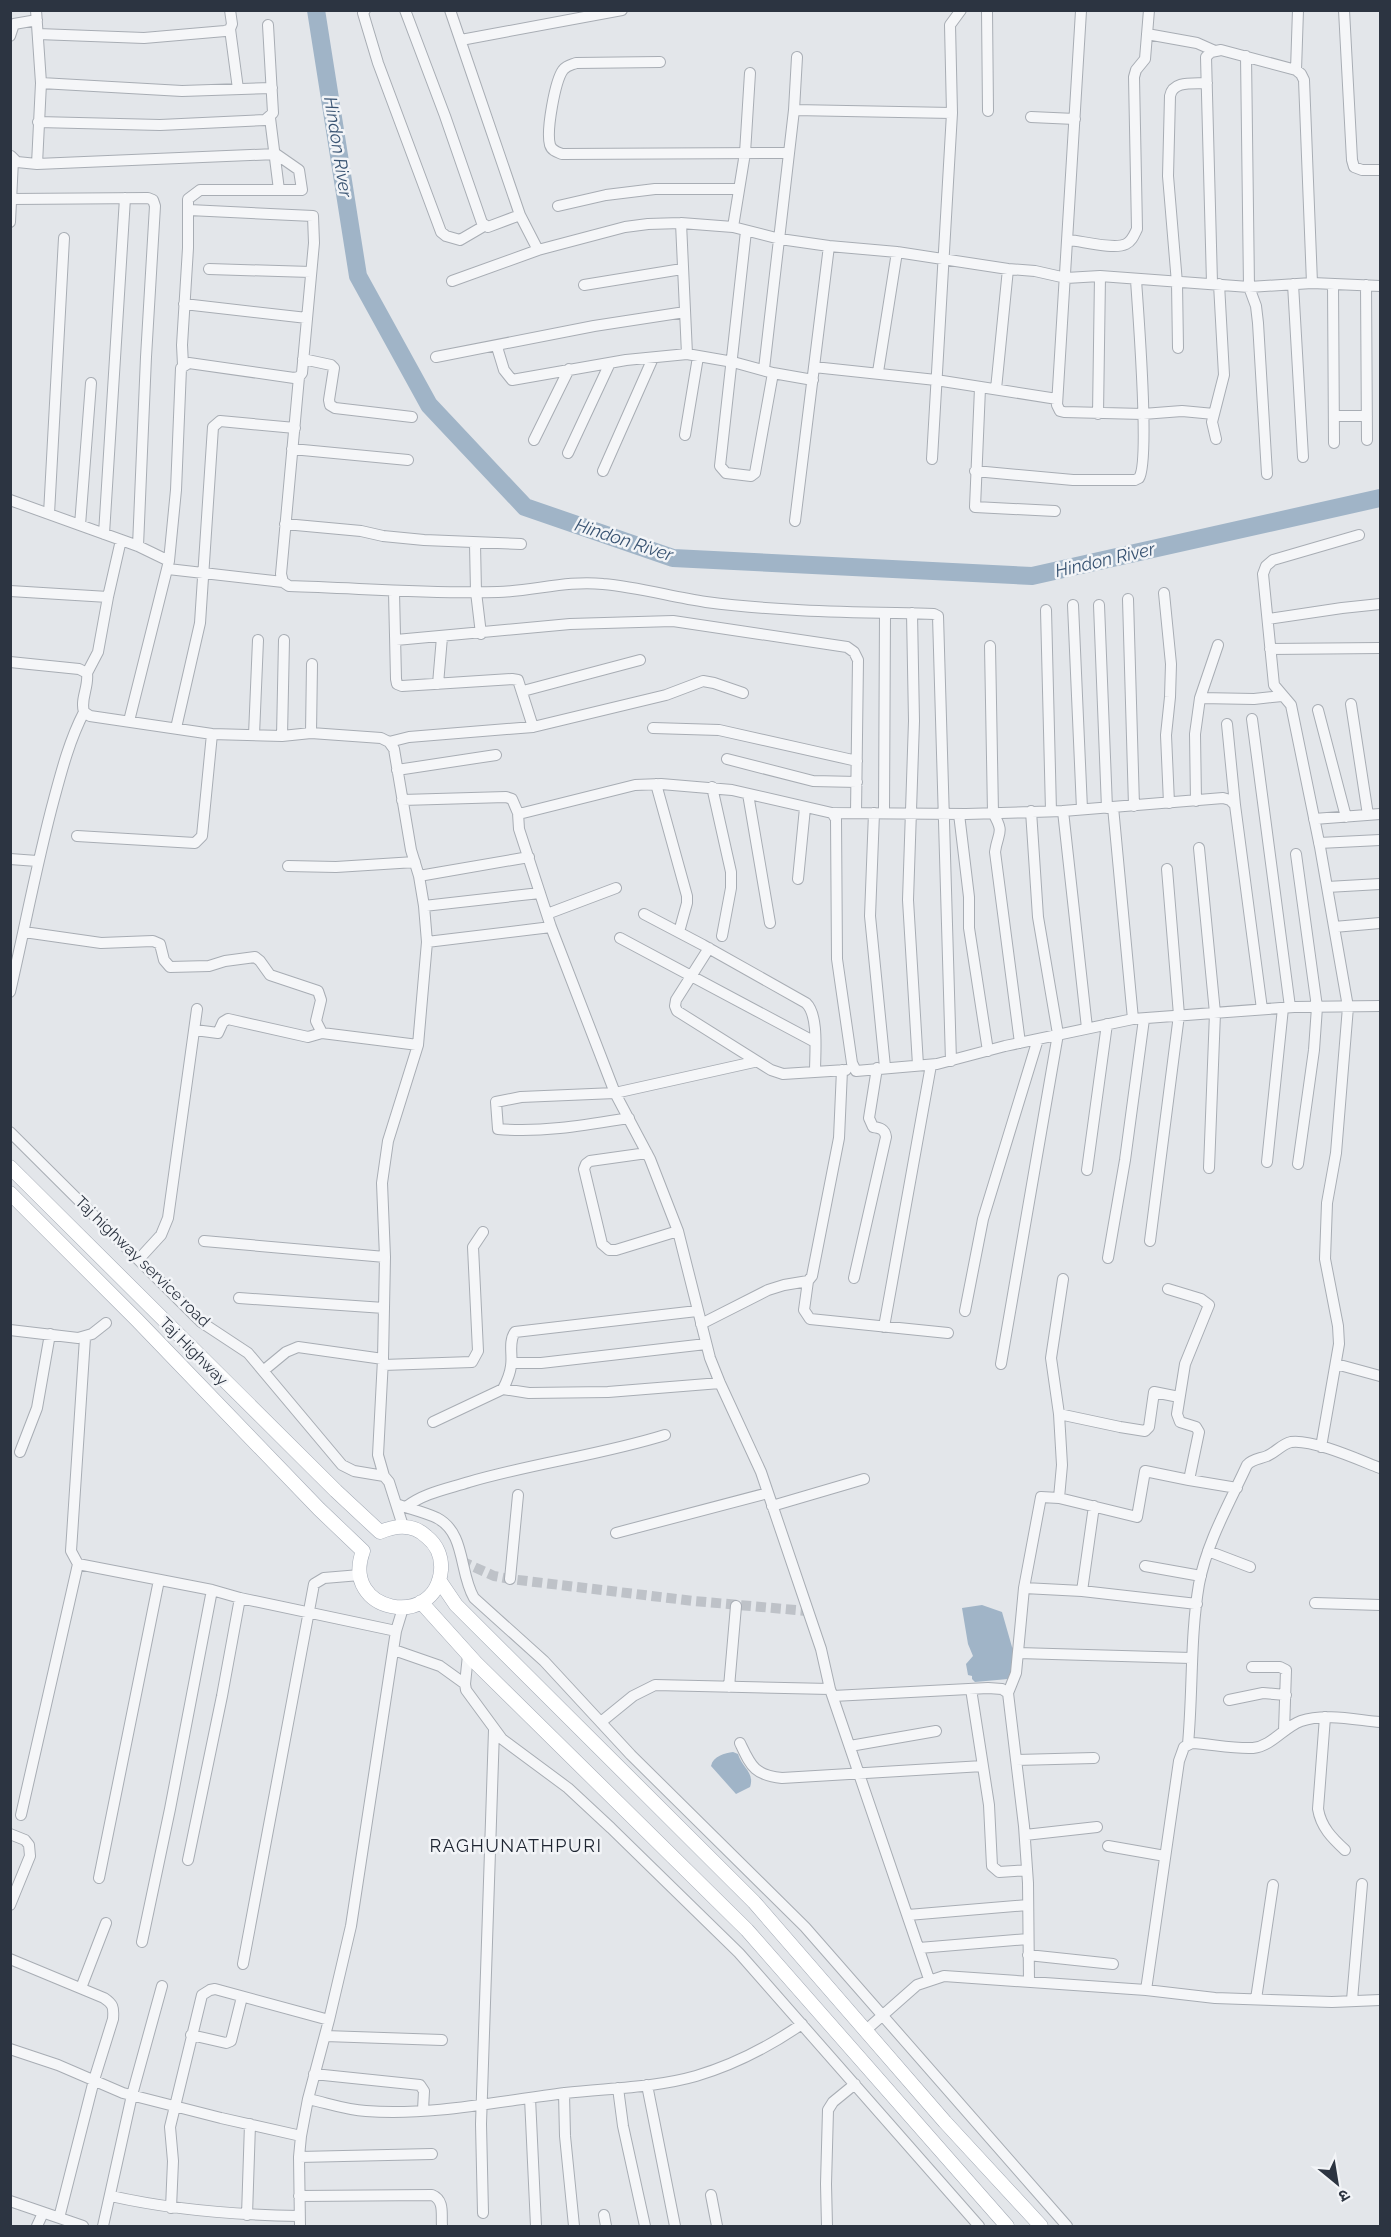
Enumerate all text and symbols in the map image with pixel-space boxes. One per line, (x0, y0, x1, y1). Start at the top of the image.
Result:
water label: Hindon River (320, 95, 357, 200)
water label: Hindon River (572, 514, 677, 565)
water label: Hindon River (1053, 538, 1158, 581)
street label: Taj highway service road (71, 1192, 214, 1331)
street label: Taj Highway (156, 1313, 232, 1390)
district label: RAGHUNATHPURI (430, 1835, 602, 1856)
north arrow (1307, 2153, 1367, 2213)
text: उ (1335, 2185, 1353, 2206)

